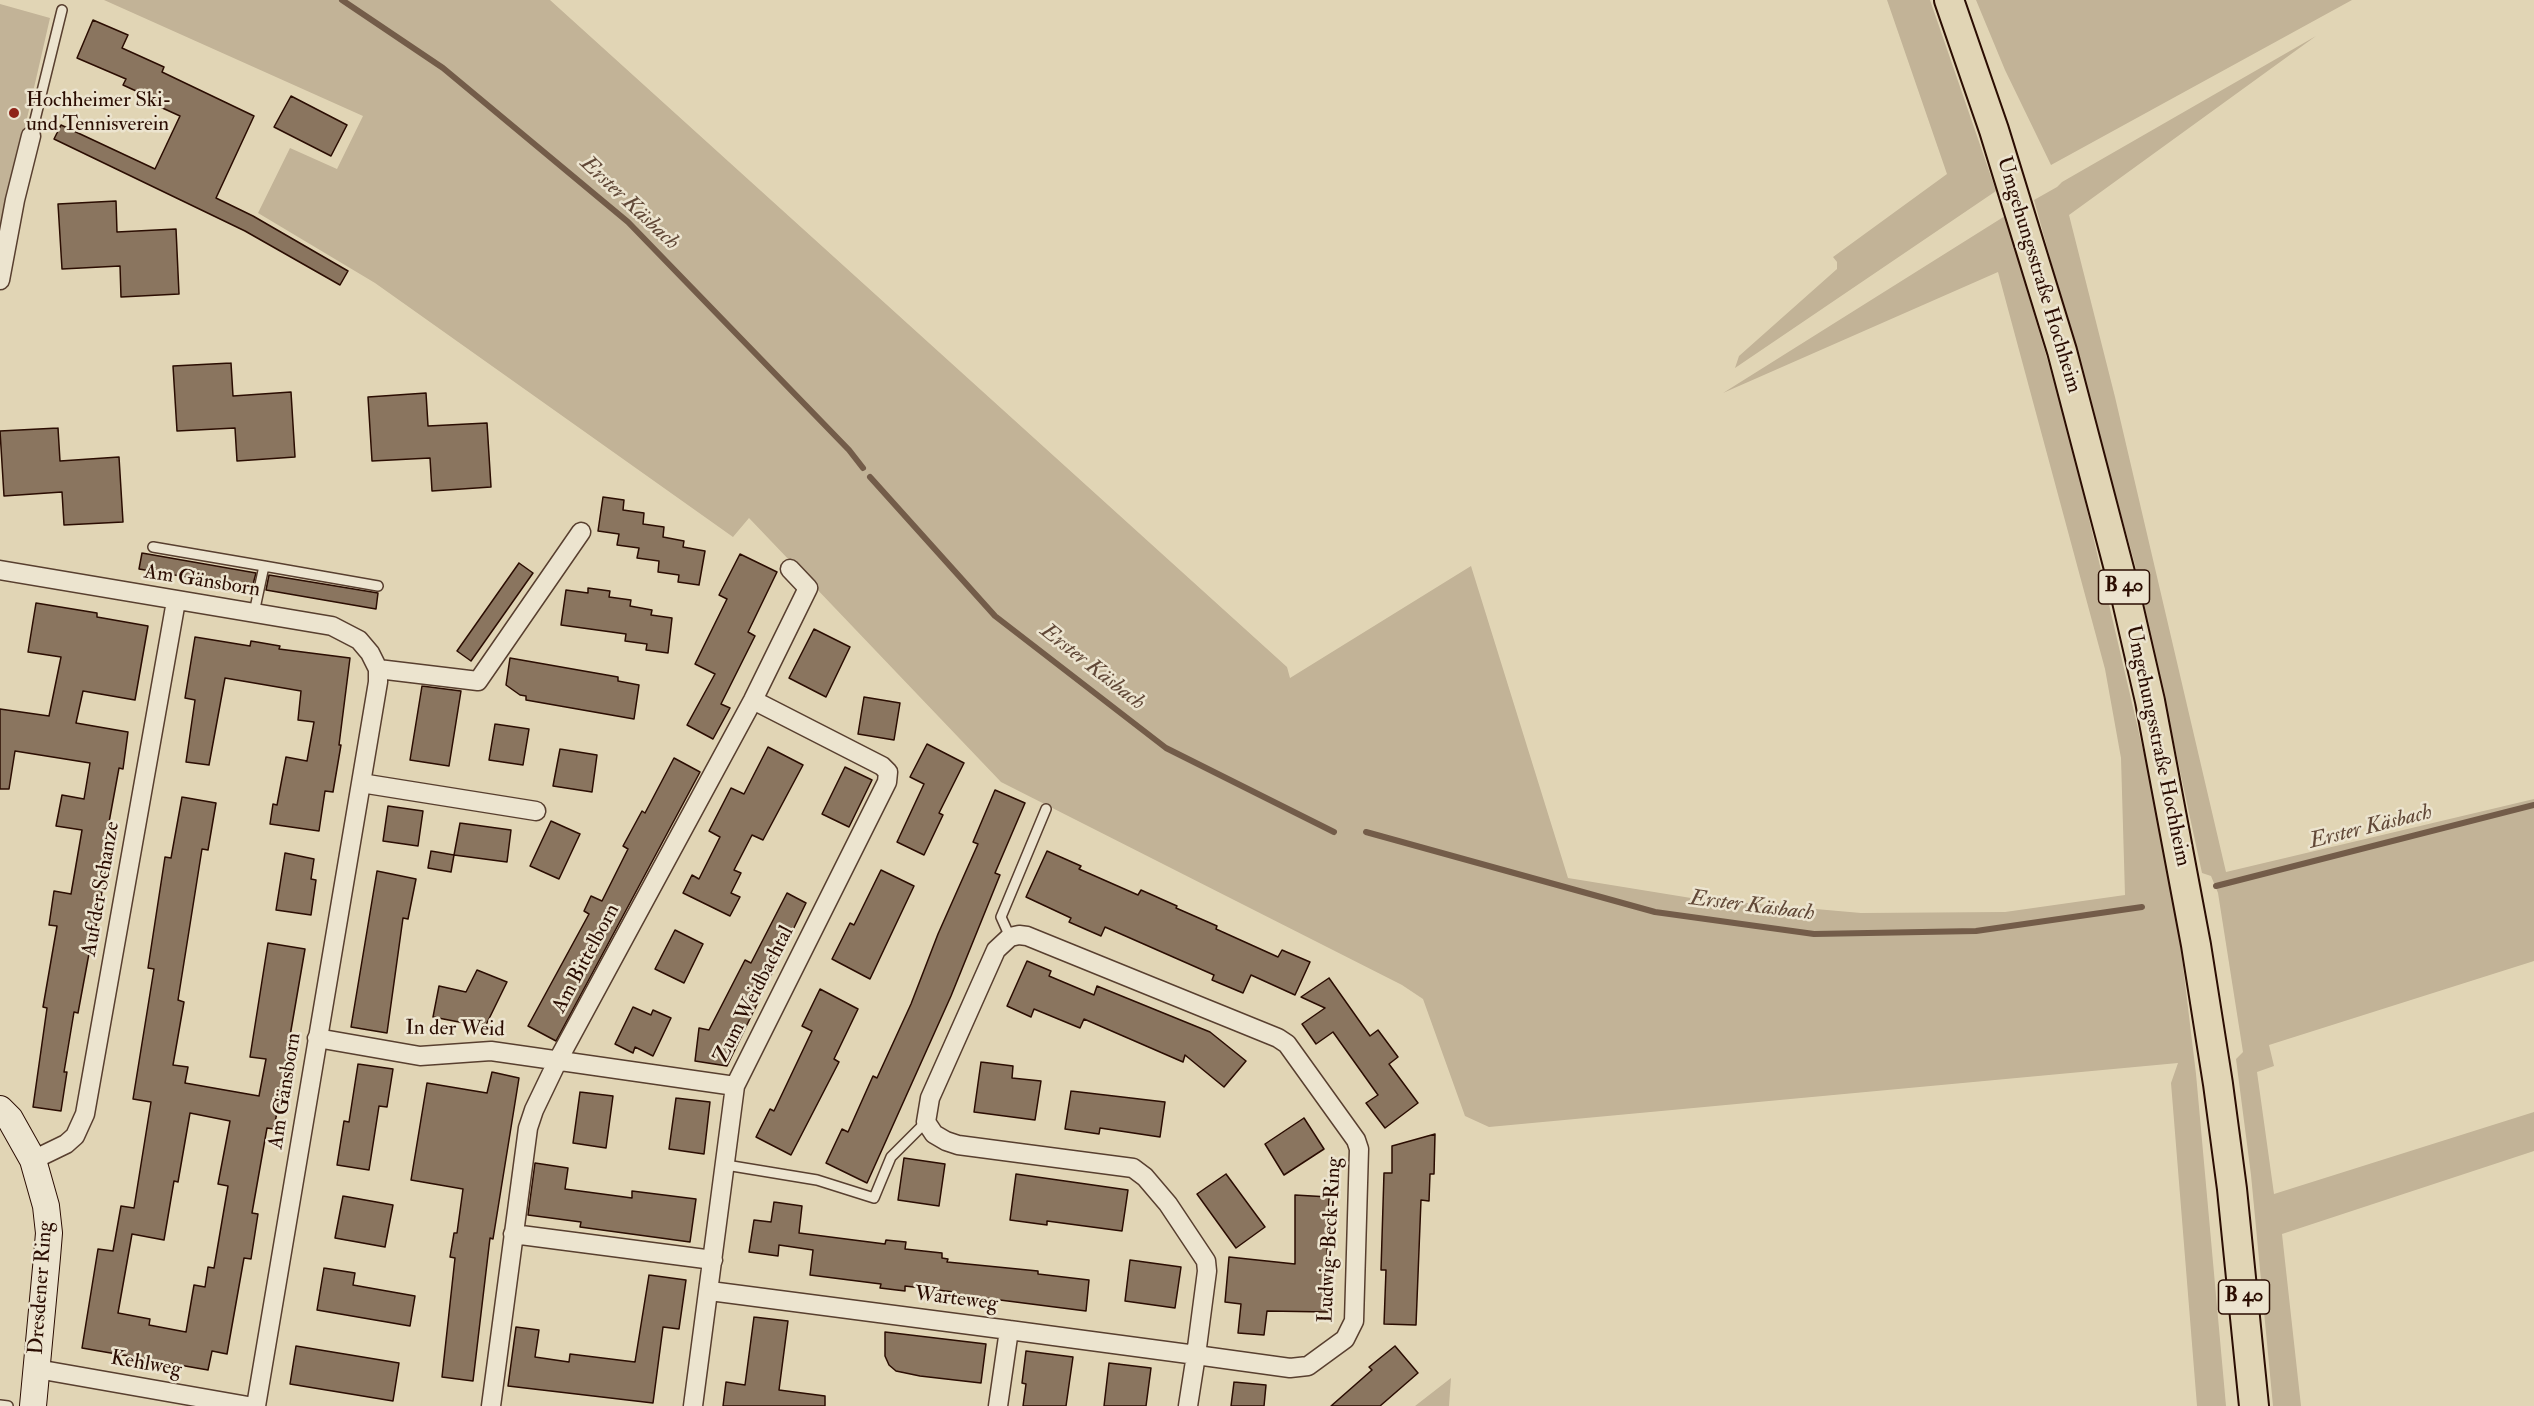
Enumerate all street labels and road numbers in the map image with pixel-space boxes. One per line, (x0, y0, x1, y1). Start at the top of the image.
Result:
street label: Umgehungsstraße Hochheim (1990, 154, 2086, 396)
street label: Am Gänsborn (142, 560, 262, 604)
road number: B 40 (2098, 570, 2150, 604)
street label: Umgehungsstraße Hochheim (2119, 623, 2195, 869)
street label: Auf der Schanze (78, 820, 126, 958)
street label: Am Bittelborn (548, 900, 626, 1018)
street label: Zum Weidbachtal (710, 922, 800, 1068)
street label: In der Weid (405, 1017, 505, 1043)
street label: Am Gänsborn (264, 1031, 308, 1151)
street label: Ludwig-Beck-Ring (1314, 1157, 1348, 1323)
street label: Dresdener Ring (25, 1220, 59, 1356)
road number: B 40 (2218, 1280, 2270, 1314)
street label: Warteweg (913, 1282, 999, 1318)
street label: Kehlweg (109, 1346, 183, 1384)

